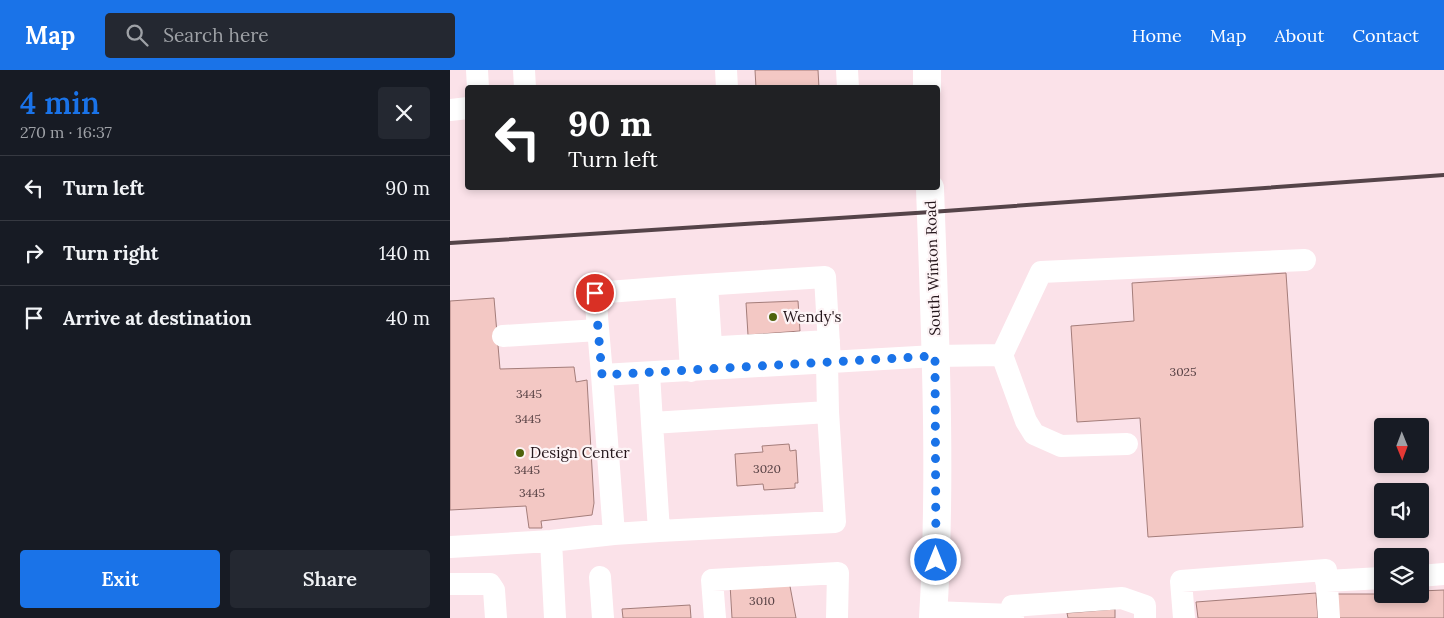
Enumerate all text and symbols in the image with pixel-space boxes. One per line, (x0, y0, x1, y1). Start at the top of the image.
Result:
search box (105, 13, 455, 58)
text: Map (25, 20, 75, 51)
icon: search (123, 21, 151, 49)
text: Search here (163, 23, 269, 47)
text: Home (1132, 24, 1182, 47)
text: Map (1210, 24, 1246, 47)
text: About (1274, 24, 1324, 47)
text: Contact (1352, 24, 1419, 47)
text: 4 min (20, 84, 100, 122)
button: close (378, 87, 430, 139)
text: 90 m (568, 101, 652, 146)
icon: left (485, 105, 550, 170)
text: 270 m · 16:37 (20, 122, 112, 142)
text: Turn left (568, 145, 658, 173)
icon: left (20, 174, 48, 202)
text: Turn left (63, 176, 144, 200)
text: 90 m (385, 176, 430, 200)
street label: South Winton Road (921, 200, 944, 336)
icon: right (20, 239, 48, 267)
text: Turn right (63, 241, 159, 265)
text: 140 m (379, 241, 430, 265)
pin (574, 272, 616, 314)
icon: arrive (581, 279, 609, 307)
icon: arrive (20, 304, 48, 332)
text: Arrive at destination (63, 306, 252, 330)
text: 40 m (386, 306, 430, 330)
place label: Wendy's (783, 307, 841, 326)
marker: Wendy's (767, 311, 779, 323)
house number: 3025 (1169, 364, 1197, 379)
house number: 3445 (516, 386, 542, 401)
house number: 3445 (515, 411, 541, 426)
north arrow (1374, 418, 1429, 472)
map controls (1374, 418, 1429, 603)
place label: Design Center (530, 443, 630, 462)
marker: Design Center (514, 447, 526, 459)
house number: 3020 (753, 461, 781, 476)
house number: 3445 (514, 462, 540, 477)
button: sound (1374, 483, 1429, 538)
house number: 3445 (519, 485, 545, 500)
position arrow (909, 533, 961, 585)
button: layers (1374, 548, 1429, 603)
button: Exit (20, 550, 220, 608)
button: Share (230, 550, 430, 608)
house number: 3010 (749, 593, 775, 608)

